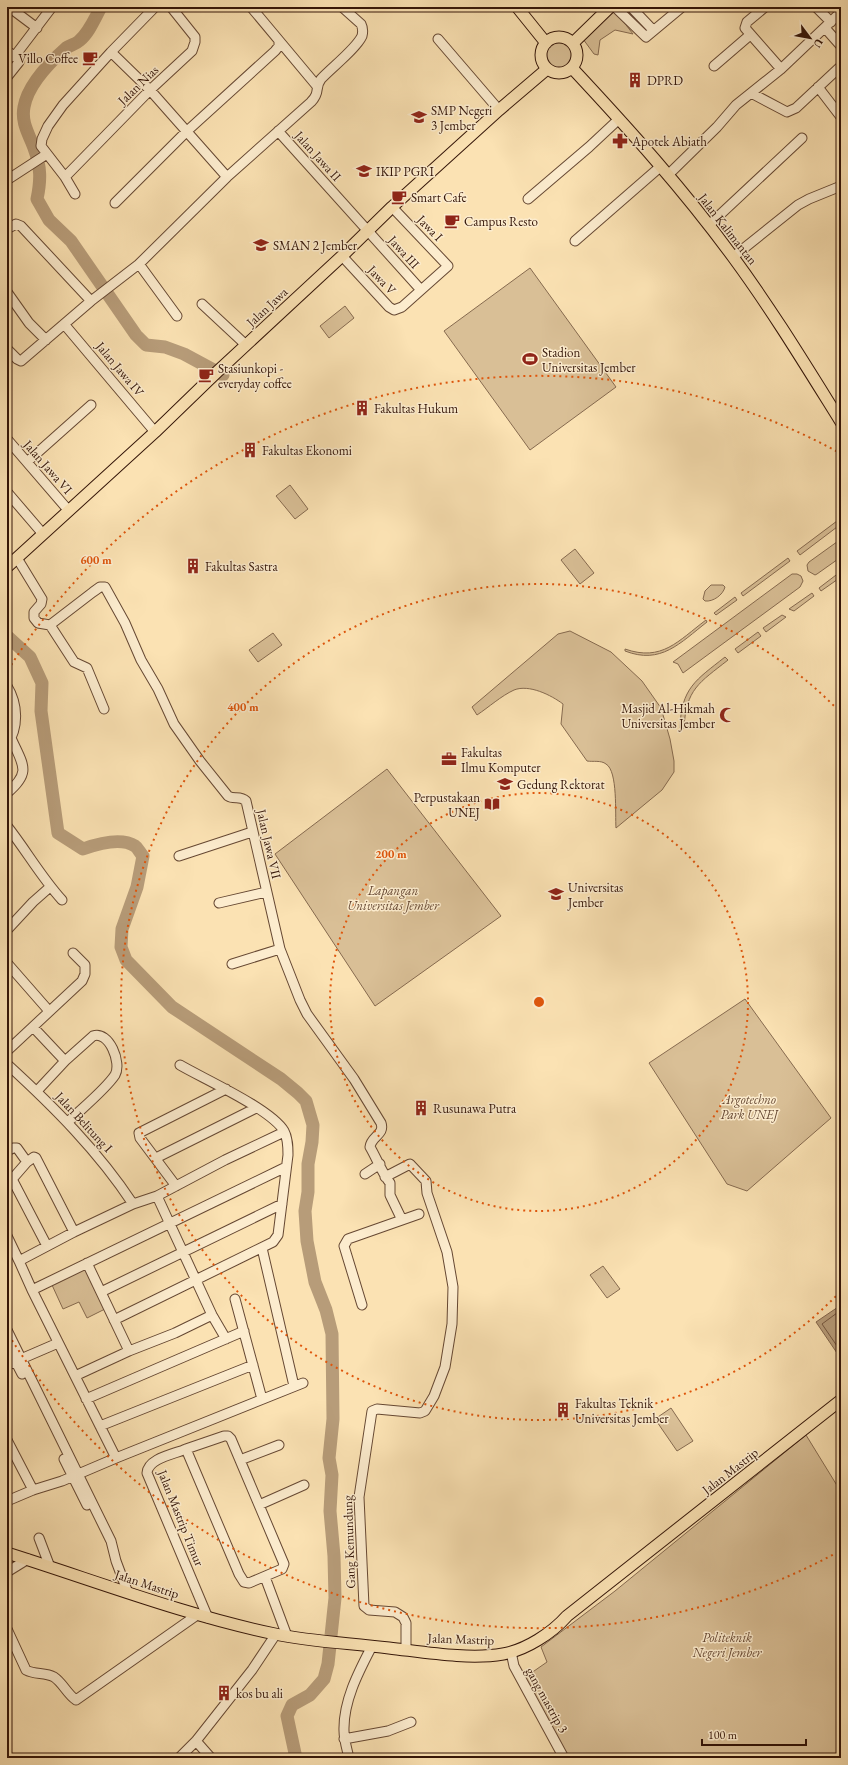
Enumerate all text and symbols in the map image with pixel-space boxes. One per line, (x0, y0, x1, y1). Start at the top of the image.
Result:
north arrow (790, 18, 830, 58)
text: U (810, 36, 827, 51)
cafe icon: Villo Coffee (81, 49, 99, 67)
place label: Villo Coffee (18, 50, 78, 67)
street label: Jalan Nias (113, 61, 162, 109)
building icon: DPRD (626, 71, 644, 89)
place label: DPRD (647, 72, 683, 89)
place label: SMP Negeri 3 Jember (431, 102, 492, 134)
school or university icon: SMP Negeri 3 Jember (410, 108, 428, 126)
street label: Jalan Jawa II (290, 127, 345, 185)
pharmacy icon: Apotek Abiath (611, 132, 629, 150)
place label: Apotek Abiath (631, 133, 707, 150)
school or university icon: IKIP PGRI (355, 162, 373, 180)
place label: IKIP PGRI (376, 163, 434, 180)
cafe icon: Smart Cafe (390, 188, 408, 206)
place label: Smart Cafe (411, 189, 467, 206)
street label: Jalan Kalimantan (694, 189, 761, 268)
street label: Jawa I (413, 210, 447, 245)
cafe icon: Campus Resto (443, 212, 461, 230)
place label: Campus Resto (464, 213, 538, 230)
street label: Jawa III (384, 231, 424, 273)
school or university icon: SMAN 2 Jember (252, 236, 270, 254)
place label: SMAN 2 Jember (273, 237, 358, 254)
street label: Jawa V (363, 261, 400, 299)
street label: Jalan Jawa (242, 283, 292, 331)
street label: Jalan Jawa IV (92, 337, 148, 400)
place label: Stadion Universitas Jember (542, 344, 636, 376)
sports icon: Stadion Universitas Jember (521, 350, 539, 368)
place label: Stasiunkopi - everyday coffee (218, 360, 292, 392)
cafe icon: Stasiunkopi - everyday coffee (197, 366, 215, 384)
building icon: Fakultas Hukum (353, 399, 371, 417)
place label: Fakultas Hukum (374, 400, 458, 417)
street label: Jalan Jawa VI (19, 436, 77, 498)
building icon: Fakultas Ekonomi (241, 441, 259, 459)
place label: Fakultas Ekonomi (262, 442, 352, 459)
text: 600 m (80, 552, 112, 568)
building icon: Fakultas Sastra (184, 557, 202, 575)
place label: Fakultas Sastra (205, 558, 278, 575)
text: 400 m (227, 699, 259, 715)
place label: Masjid Al-Hikmah Universitas Jember (621, 700, 716, 732)
mosque icon: Masjid Al-Hikmah Universitas Jember (718, 706, 736, 724)
place label: Fakultas Ilmu Komputer (461, 744, 541, 776)
office icon: Fakultas Ilmu Komputer (440, 750, 458, 768)
school or university icon: Gedung Rektorat (496, 775, 514, 793)
place label: Gedung Rektorat (517, 776, 605, 793)
place label: Perpustakaan UNEJ (414, 789, 480, 821)
library icon: Perpustakaan UNEJ (483, 795, 501, 813)
street label: Jalan Jawa VII (253, 807, 285, 881)
text: 200 m (375, 846, 407, 862)
place label: Universitas Jember (567, 879, 623, 911)
park label: Lapangan Universitas Jember (347, 882, 440, 914)
school or university icon: Universitas Jember (547, 885, 565, 903)
centre of rings (532, 995, 546, 1009)
street label: Jalan Belitung I (51, 1087, 117, 1156)
park label: Argotechno Park UNEJ (721, 1091, 780, 1123)
building icon: Rusunawa Putra (412, 1099, 430, 1117)
place label: Rusunawa Putra (433, 1100, 517, 1117)
place label: Fakultas Teknik Universitas Jember (575, 1395, 669, 1427)
building icon: Fakultas Teknik Universitas Jember (554, 1401, 572, 1419)
street label: Jalan Mastrip (698, 1444, 762, 1499)
street label: Jalan Mastrip Timur (154, 1466, 208, 1569)
street label: Gang Kemundung (339, 1495, 359, 1589)
street label: Jalan Mastrip (112, 1565, 182, 1602)
street label: Jalan Mastrip (426, 1629, 495, 1649)
park label: Politeknik Negeri Jember (691, 1629, 763, 1661)
street label: gang mastrip 3 (522, 1664, 572, 1736)
building icon: kos bu ali (215, 1684, 233, 1702)
place label: kos bu ali (236, 1685, 283, 1702)
scale bar (702, 1721, 806, 1747)
text: 100 m (708, 1727, 738, 1743)

